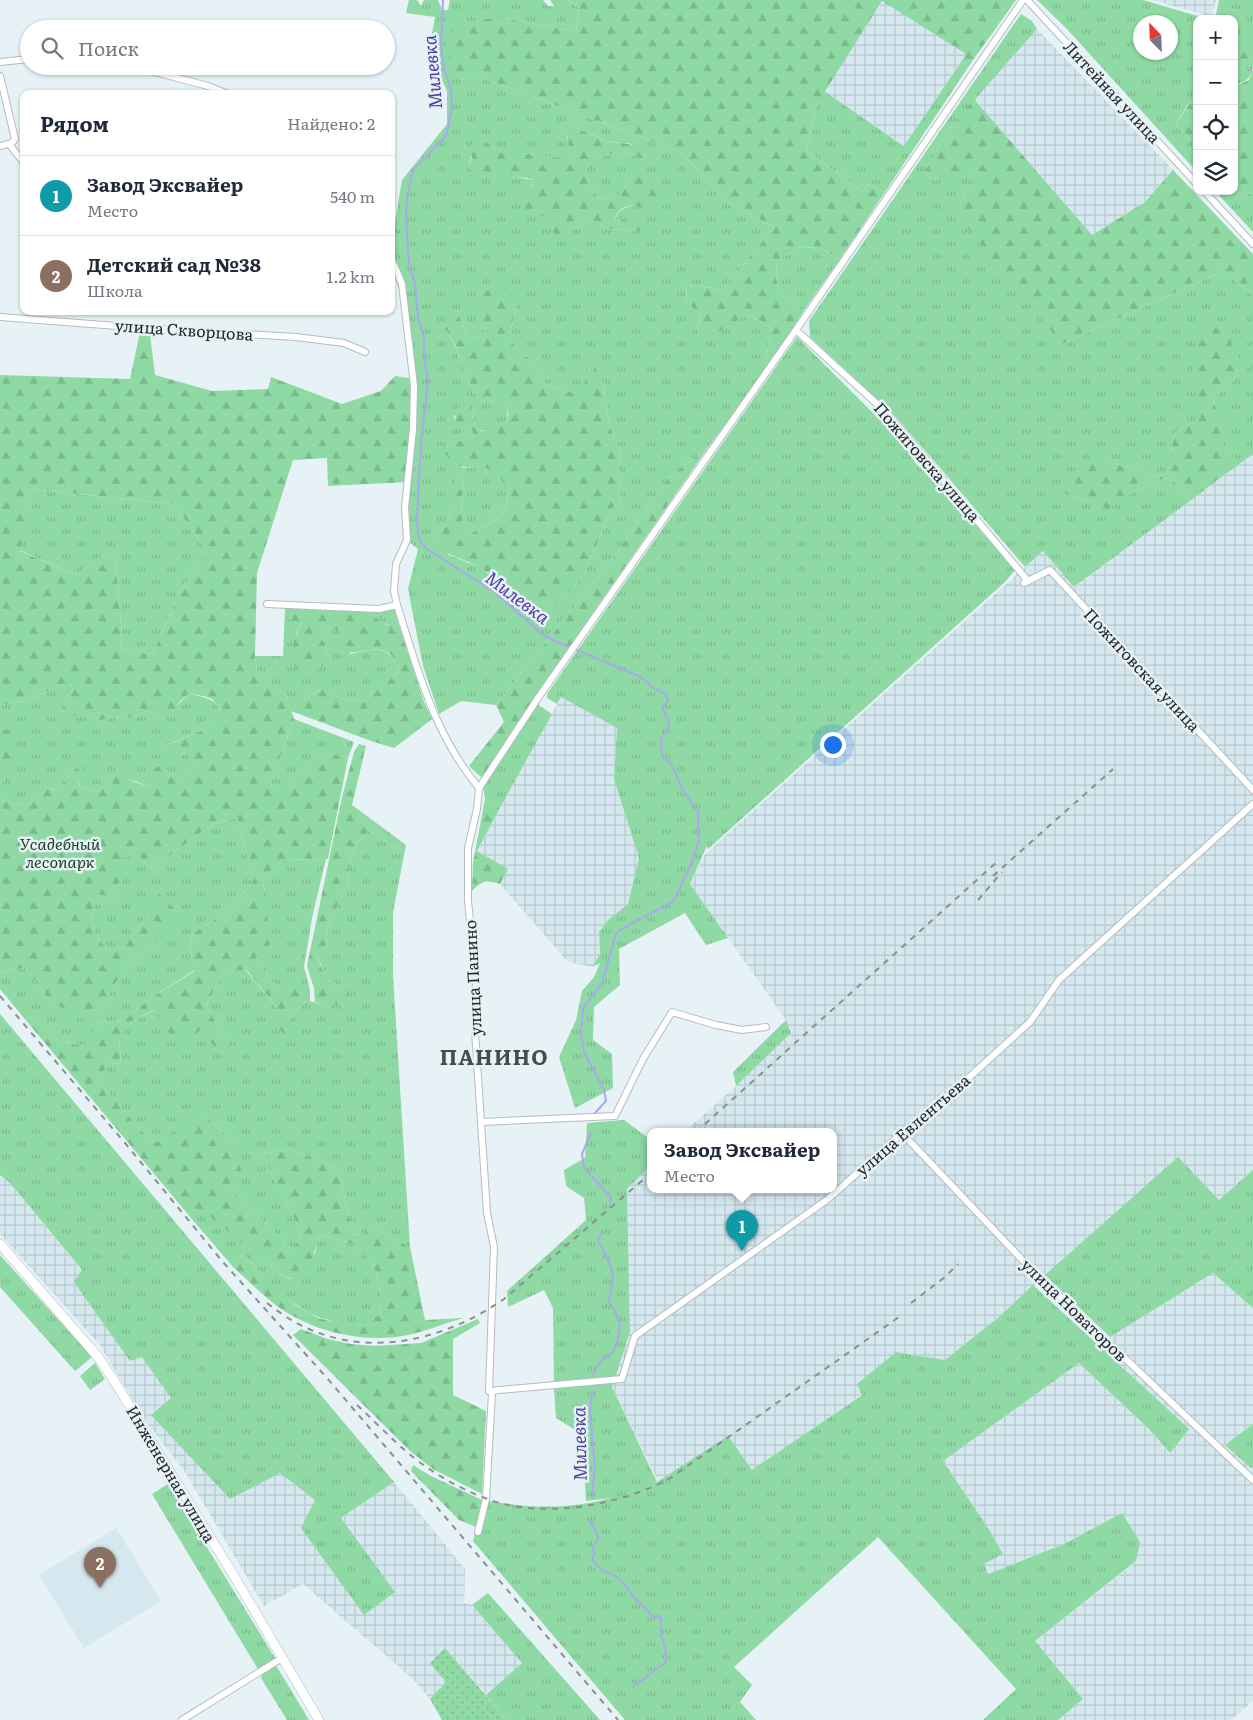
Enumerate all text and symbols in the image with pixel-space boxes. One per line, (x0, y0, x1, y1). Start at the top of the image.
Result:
north arrow (1133, 15, 1178, 60)
map controls (1193, 15, 1238, 195)
button: + (1193, 15, 1238, 60)
search box (20, 20, 395, 75)
water label: Милевка (415, 33, 448, 110)
icon: search (38, 34, 66, 62)
text: Поиск (78, 34, 139, 62)
street label: Литейная улица (1059, 34, 1167, 148)
button: − (1193, 60, 1238, 105)
button: locate (1193, 105, 1238, 150)
text: Рядом (40, 107, 109, 138)
text: Найдено: 2 (287, 111, 375, 135)
button: layers (1193, 150, 1238, 195)
text: Завод Эксвайер (87, 170, 243, 198)
text: 1 (53, 184, 59, 208)
text: 540 m (330, 184, 375, 208)
text: Место (87, 198, 138, 222)
text: Детский сад №38 (87, 250, 261, 278)
text: 2 (52, 264, 60, 288)
text: 1.2 km (327, 264, 375, 288)
text: Школа (87, 278, 143, 302)
street label: улица Скворцова (114, 312, 254, 346)
street label: Пожиговска улица (869, 396, 987, 527)
water label: Милевка (480, 564, 556, 630)
street label: Пожиговская улица (1079, 602, 1207, 737)
your location (820, 732, 846, 758)
park label: Усадебный лесопарк (20, 831, 101, 873)
street label: улица Панино (457, 919, 487, 1037)
district label: ПАНИНО (439, 1040, 549, 1071)
street label: улица Евлентьева (850, 1068, 975, 1181)
popup (647, 1128, 837, 1193)
text: Завод Эксвайер (664, 1135, 820, 1163)
text: Место (664, 1163, 715, 1187)
pin: 1 (726, 1210, 758, 1251)
street label: улица Новаторов (1016, 1252, 1133, 1366)
street label: Инженерная улица (121, 1400, 223, 1547)
water label: Милевка (564, 1406, 593, 1481)
pin: 2 (84, 1547, 116, 1588)

